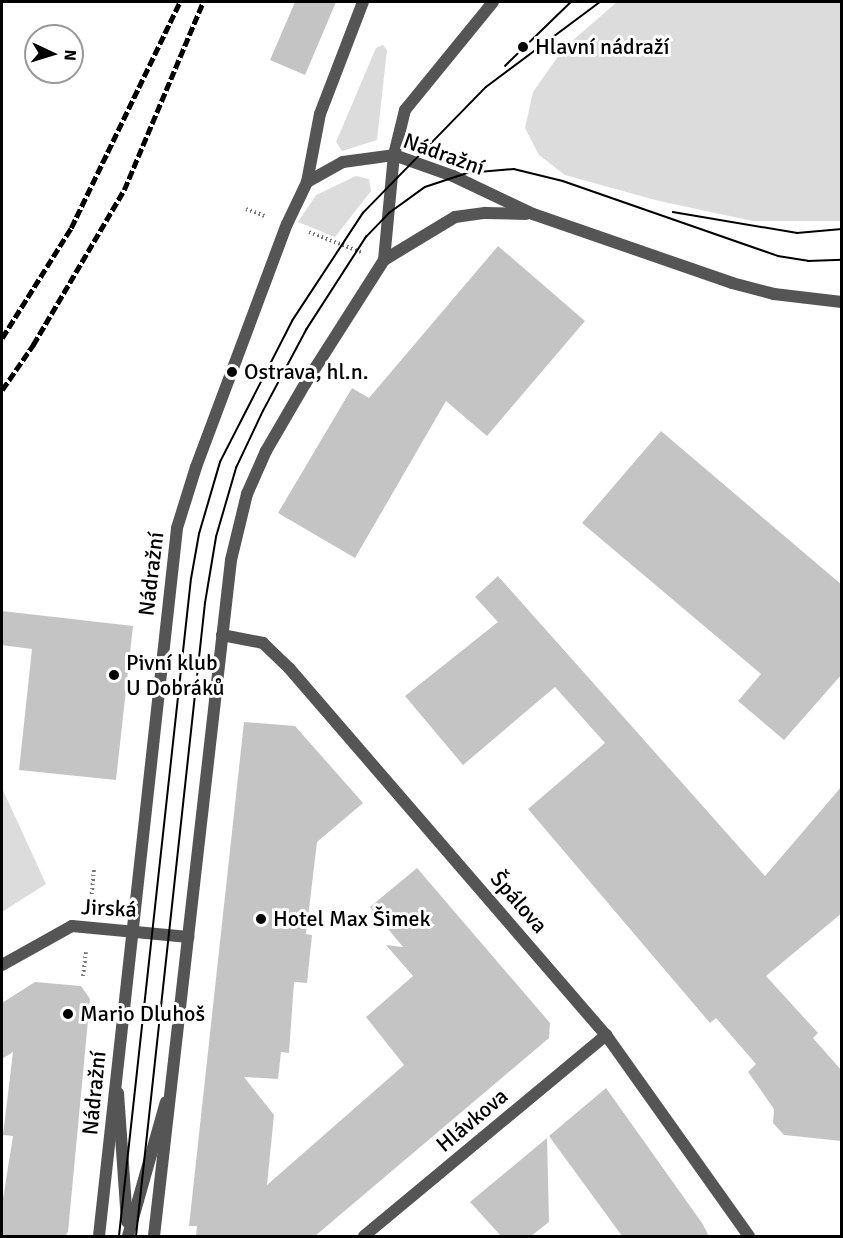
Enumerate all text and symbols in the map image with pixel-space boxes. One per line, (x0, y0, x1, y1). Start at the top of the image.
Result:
north arrow (24, 24, 84, 84)
place label: Hlavní nádraží (535, 34, 670, 60)
marker: Hlavní nádraží (516, 40, 530, 54)
text: N (60, 49, 80, 61)
street label: Nádražní (400, 127, 488, 181)
place label: Ostrava, hl.n. (244, 359, 368, 385)
marker: Ostrava, hl.n. (225, 365, 239, 379)
street label: Nádražní (133, 530, 169, 618)
place label: Pivní klub U Dobráků (126, 649, 225, 700)
marker: Pivní klub U Dobráků (107, 668, 121, 682)
street label: Špálova (485, 866, 553, 938)
street label: Jirská (80, 893, 138, 923)
place label: Hotel Max Šimek (273, 906, 431, 932)
marker: Hotel Max Šimek (254, 912, 268, 926)
place label: Mario Dluhoš (80, 1001, 205, 1027)
marker: Mario Dluhoš (61, 1007, 75, 1021)
street label: Nádražní (76, 1050, 112, 1136)
street label: Hlávkova (431, 1083, 513, 1157)

